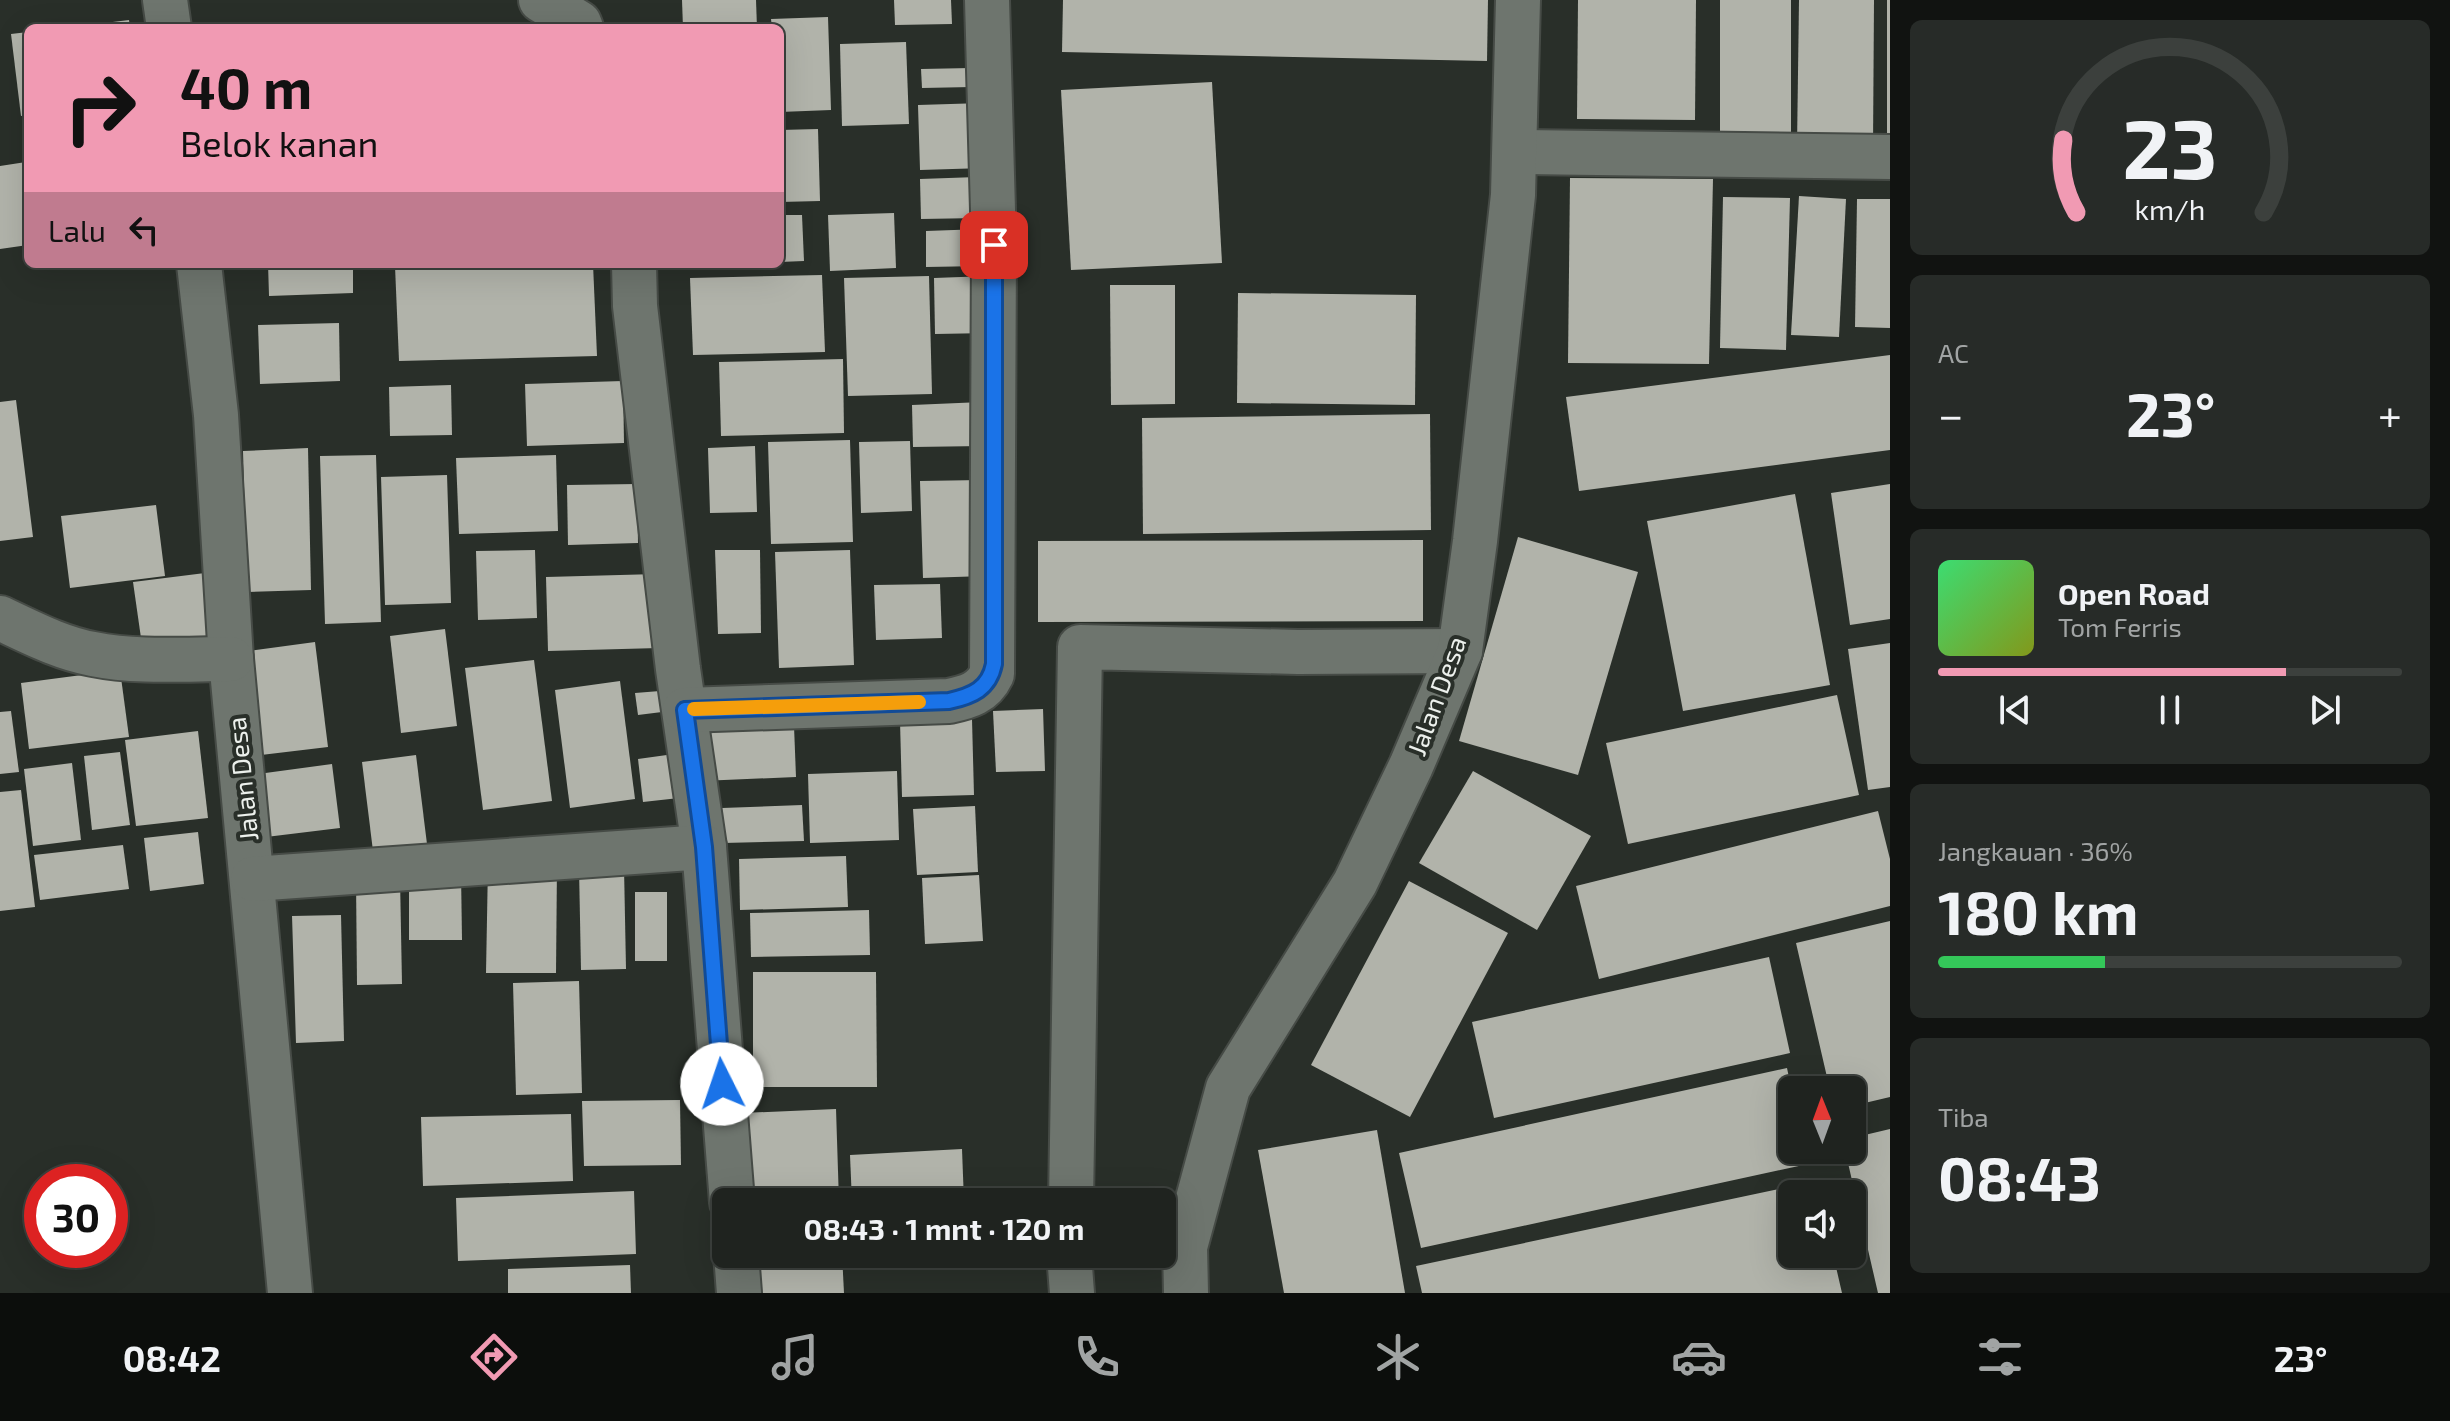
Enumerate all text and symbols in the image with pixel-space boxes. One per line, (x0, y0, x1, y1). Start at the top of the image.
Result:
text: 40 m (180, 53, 312, 120)
icon: right (48, 56, 152, 160)
text: 23 (2122, 96, 2218, 196)
text: Belok kanan (180, 121, 378, 164)
text: km/h (2135, 191, 2205, 226)
icon: left (122, 208, 166, 252)
pin (960, 211, 1028, 279)
text: Lalu (48, 212, 106, 248)
icon: arrive (972, 223, 1016, 267)
text: AC (1938, 337, 1969, 368)
text: 23° (2126, 377, 2216, 449)
text: − (1938, 387, 1964, 440)
text: + (2378, 387, 2402, 440)
text: Open Road (2058, 575, 2210, 611)
text: Tom Ferris (2058, 611, 2182, 642)
street label: Jalan Desa (1400, 632, 1471, 759)
icon: previous (1993, 688, 2037, 732)
icon: pause (2148, 688, 2192, 732)
icon: next (2303, 688, 2347, 732)
street label: Jalan Desa (220, 716, 263, 843)
text: Jangkauan · 36% (1938, 835, 2133, 866)
text: 180 km (1938, 875, 2139, 947)
position arrow (680, 1042, 764, 1126)
north arrow (1778, 1076, 1866, 1164)
map controls (1778, 1076, 1866, 1268)
text: Tiba (1938, 1101, 1989, 1132)
text: 08:43 (1938, 1141, 2101, 1213)
speed limit sign: 30 (24, 1164, 128, 1268)
button: sound (1778, 1180, 1866, 1268)
text: 08:43 · 1 mnt · 120 m (804, 1210, 1084, 1246)
icon: directions (466, 1329, 522, 1385)
icon: music (767, 1329, 823, 1385)
icon: phone (1069, 1329, 1125, 1385)
icon: climate (1370, 1329, 1426, 1385)
icon: car (1671, 1329, 1727, 1385)
icon: filters (1972, 1329, 2028, 1385)
text: 08:42 (123, 1336, 221, 1379)
text: 23° (2274, 1336, 2327, 1379)

